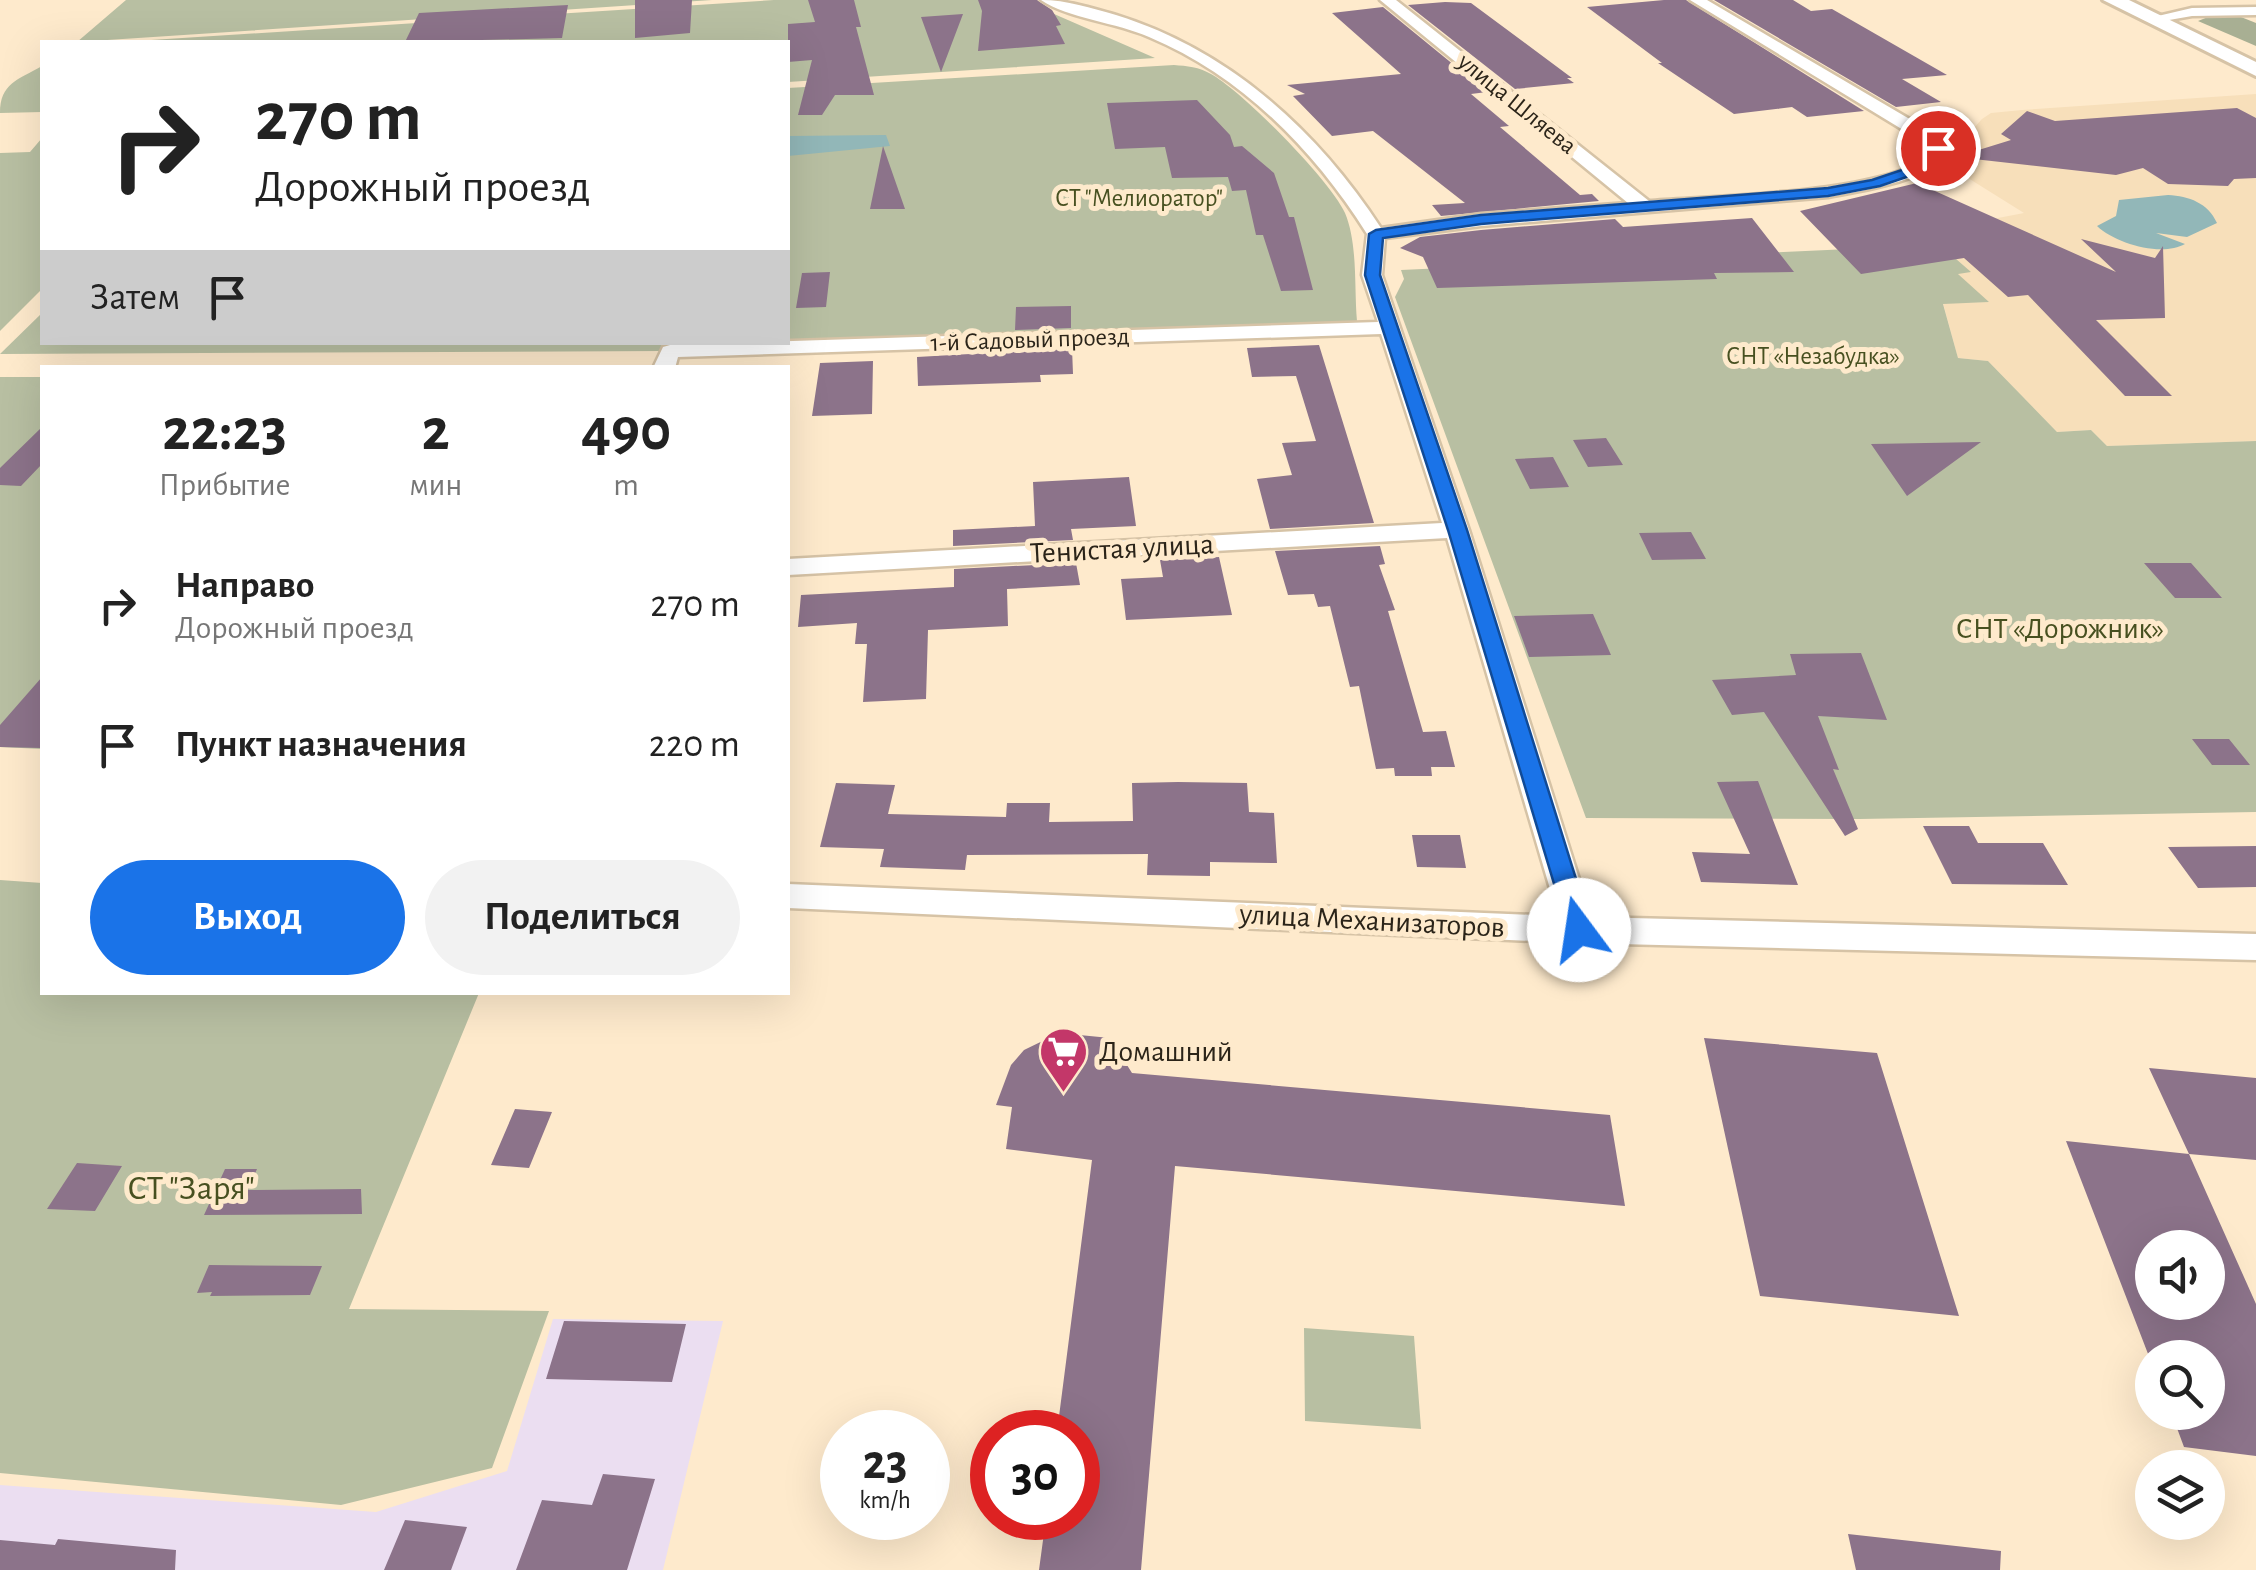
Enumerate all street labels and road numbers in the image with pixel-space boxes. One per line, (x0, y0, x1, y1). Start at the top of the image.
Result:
street label: улица Шляева (1452, 48, 1581, 159)
street label: 1-й Садовый проезд (930, 324, 1130, 356)
street label: Тенистая улица (1029, 529, 1215, 569)
street label: улица Механизаторов (1238, 899, 1505, 943)

